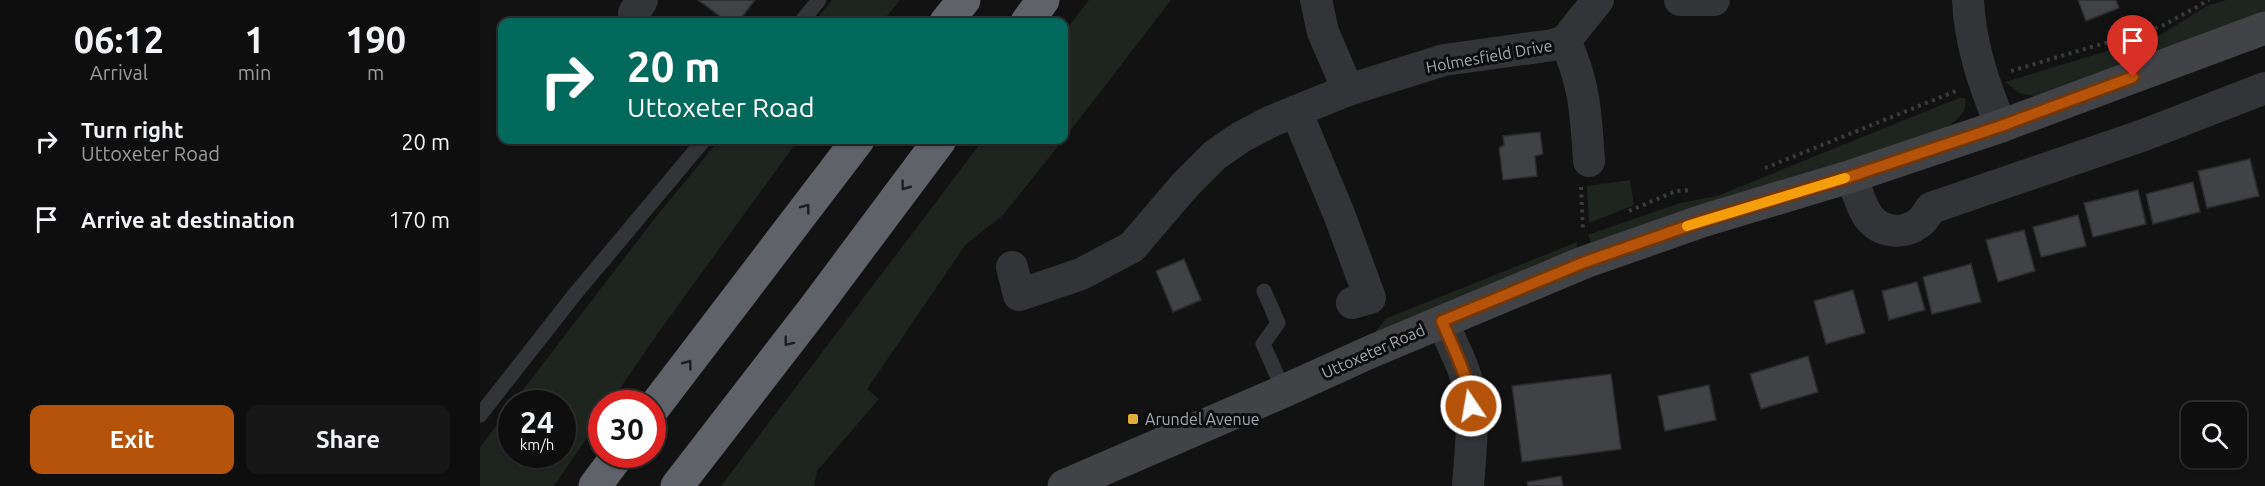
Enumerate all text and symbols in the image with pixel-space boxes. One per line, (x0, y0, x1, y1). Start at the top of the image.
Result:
pin (2107, 15, 2158, 77)
text: 06:12 (74, 19, 164, 60)
text: 1 (244, 19, 265, 60)
text: 190 (345, 19, 406, 60)
icon: arrive (2116, 24, 2149, 57)
street label: Holmesfield Drive (1424, 36, 1554, 76)
icon: right (528, 42, 606, 120)
text: 20 m (627, 43, 721, 90)
text: Arrival (90, 61, 148, 84)
text: min (238, 61, 271, 84)
text: m (367, 61, 384, 84)
text: Uttoxeter Road (627, 92, 814, 122)
text: Turn right (81, 117, 183, 142)
icon: right (30, 125, 63, 158)
text: 20 m (401, 129, 450, 154)
text: Uttoxeter Road (81, 142, 220, 165)
one-way arrow (901, 180, 912, 191)
icon: arrive (30, 203, 63, 236)
one-way arrow (798, 204, 809, 215)
text: Arrive at destination (81, 207, 295, 232)
text: 170 m (389, 207, 450, 232)
street label: Uttoxeter Road (1319, 320, 1427, 382)
one-way arrow (784, 336, 795, 347)
one-way arrow (680, 359, 691, 370)
position arrow (1439, 374, 1503, 438)
speed limit sign: 30 (588, 390, 666, 468)
map controls (2181, 402, 2247, 468)
button: search (2181, 402, 2247, 468)
button: Exit (30, 405, 234, 474)
button: Share (246, 405, 450, 474)
text: 24 (520, 405, 554, 439)
place label: Arundel Avenue (1145, 410, 1260, 428)
marker: Arundel Avenue (1126, 412, 1140, 426)
text: km/h (520, 436, 554, 453)

